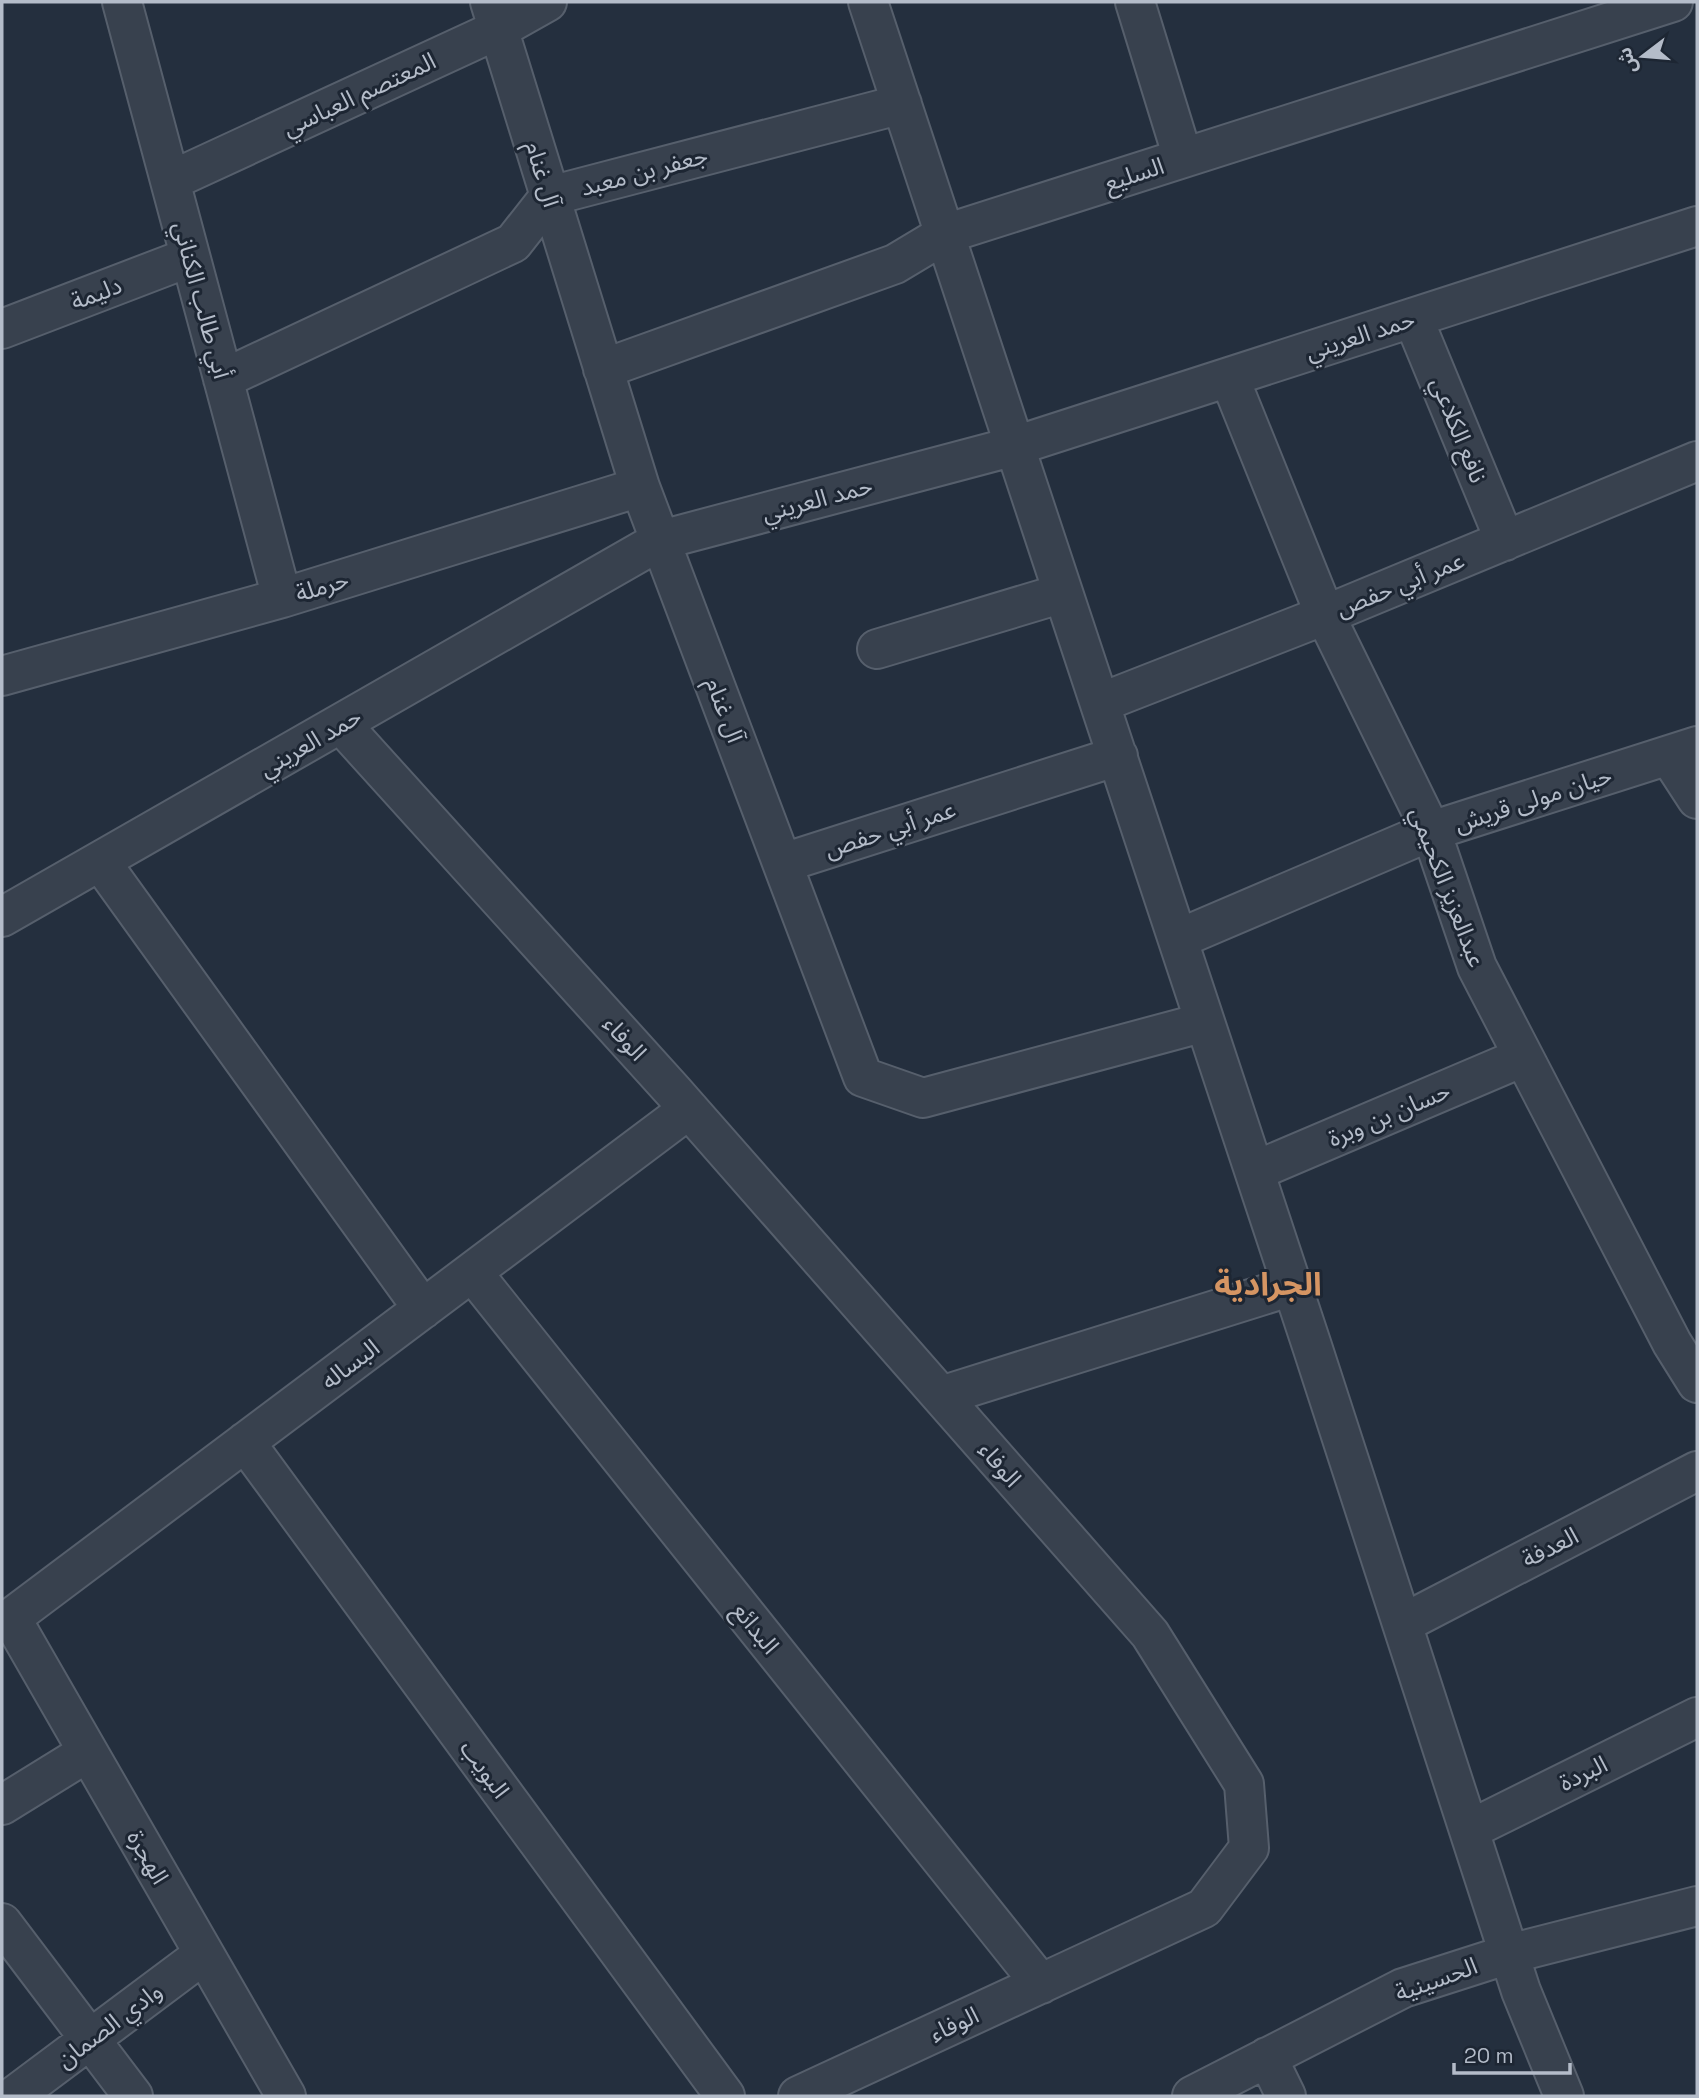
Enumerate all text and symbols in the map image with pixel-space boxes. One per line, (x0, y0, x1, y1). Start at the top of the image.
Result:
north arrow (1608, 21, 1678, 91)
street label: المعتصم العباسي (277, 45, 442, 146)
text: ش (1612, 45, 1643, 77)
street label: آل غنام (515, 137, 568, 213)
street label: جعفر بن معبد (577, 139, 711, 203)
street label: السليع (1100, 150, 1169, 200)
street label: أبي طالب الكناني (163, 218, 238, 383)
street label: دليمة (66, 269, 126, 317)
street label: حمد العريني (1301, 303, 1420, 371)
street label: نافع الكلاعي (1420, 373, 1494, 489)
street label: حمد العريني (758, 469, 877, 532)
street label: عمر أبي حفص (1331, 544, 1470, 627)
street label: حرملة (292, 563, 352, 609)
street label: آل غنام (696, 673, 752, 749)
street label: حمد العريني (253, 700, 369, 787)
street label: حيان مولى قريش (1450, 759, 1616, 839)
street label: عمر أبي حفص (821, 793, 961, 868)
street label: عبدالعزيز الكحيمي (1400, 803, 1493, 973)
street label: الوفاء (596, 1009, 654, 1067)
street label: حسان بن وبرة (1323, 1074, 1455, 1154)
district label: الجرادية (1214, 1264, 1322, 1304)
street label: البساله (315, 1332, 385, 1396)
street label: الوفاء (972, 1435, 1028, 1493)
street label: العدفة (1516, 1520, 1584, 1574)
street label: البدائع (724, 1596, 786, 1662)
street label: البويب (453, 1734, 517, 1804)
street label: البردة (1554, 1748, 1612, 1798)
street label: الهجرة (120, 1824, 176, 1890)
street label: الحسينية (1391, 1950, 1481, 2008)
street label: وادي الصمان (50, 1975, 170, 2078)
street label: الوفاء (924, 1999, 984, 2049)
scale bar (1454, 2032, 1570, 2076)
text: 20 m (1464, 2042, 1514, 2069)

